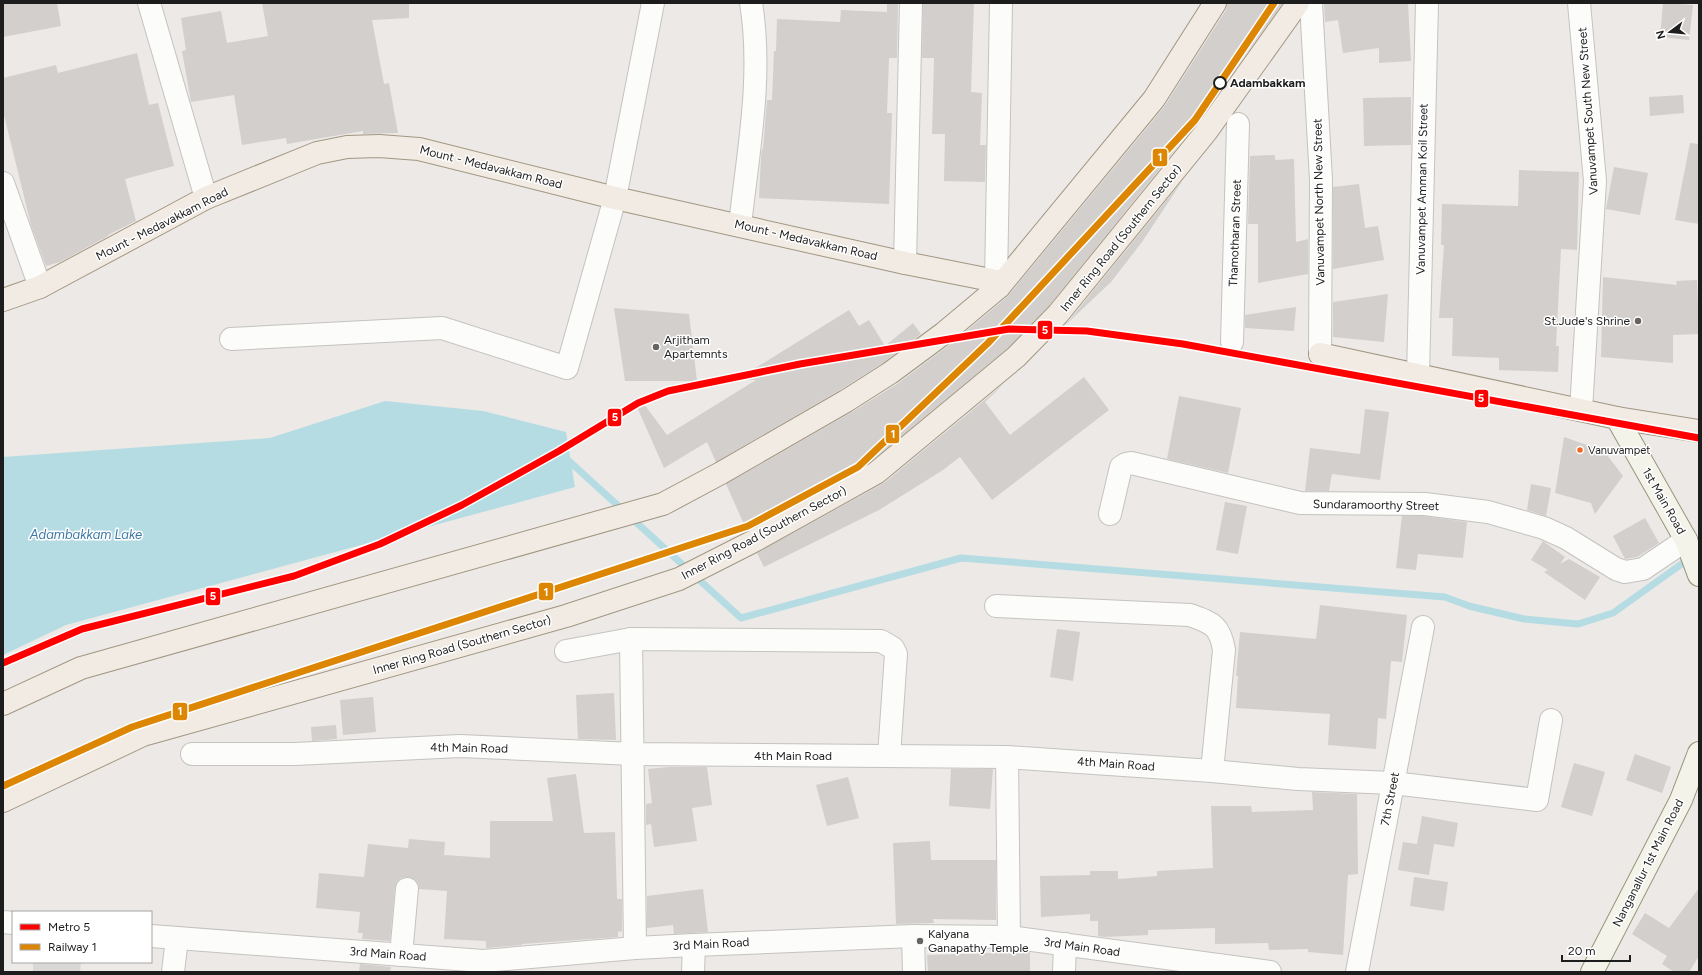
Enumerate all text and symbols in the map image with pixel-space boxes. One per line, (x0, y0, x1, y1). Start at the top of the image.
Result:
north arrow (1650, 12, 1690, 52)
street label: Vanuvampet South New Street (1575, 26, 1601, 195)
text: N (1653, 29, 1668, 41)
marker: Adambakkam (1213, 76, 1227, 90)
place label: Adambakkam (1230, 76, 1305, 90)
street label: Vanuvampet Amman Koil Street (1414, 103, 1431, 275)
street label: Vanuvampet North New Street (1311, 118, 1327, 286)
street label: Mount - Medavakkam Road (418, 143, 564, 191)
line badge: 1 (1152, 148, 1168, 167)
text: 1 (1158, 151, 1162, 164)
street label: Inner Ring Road (Southern Sector) (1057, 162, 1185, 314)
street label: Thamotharan Street (1226, 179, 1244, 287)
street label: Mount - Medavakkam Road (94, 185, 230, 263)
street label: Mount - Medavakkam Road (733, 217, 879, 263)
place label: St.Jude's Shrine (1544, 314, 1630, 328)
marker: St.Jude's Shrine (1633, 316, 1643, 326)
line badge: 5 (1037, 320, 1053, 340)
text: 5 (1042, 324, 1048, 337)
place label: Arjitham Apartemnts (664, 333, 728, 361)
marker: Arjitham Apartemnts (651, 342, 661, 352)
line badge: 5 (1474, 389, 1489, 408)
text: 5 (1478, 392, 1484, 405)
line badge: 5 (607, 408, 622, 427)
text: 5 (612, 411, 618, 424)
line badge: 1 (885, 424, 900, 444)
text: 1 (891, 428, 895, 441)
place label: Vanuvampet (1588, 444, 1650, 457)
marker: Vanuvampet (1575, 445, 1585, 455)
street label: 1st Main Road (1639, 465, 1689, 537)
street label: Inner Ring Road (Southern Sector) (679, 483, 849, 583)
street label: Sundaramoorthy Street (1313, 497, 1440, 513)
water label: Adambakkam Lake (29, 527, 142, 542)
line badge: 1 (538, 582, 554, 601)
text: 1 (544, 586, 548, 599)
line badge: 5 (205, 587, 221, 606)
text: 5 (210, 590, 216, 603)
street label: Inner Ring Road (Southern Sector) (371, 613, 553, 677)
line badge: 1 (172, 702, 188, 721)
text: 1 (178, 705, 182, 718)
street label: 4th Main Road (430, 740, 508, 756)
street label: 4th Main Road (754, 749, 832, 763)
street label: 4th Main Road (1077, 754, 1155, 774)
street label: 7th Street (1378, 771, 1402, 827)
street label: Nanganallur 1st Main Road (1610, 797, 1686, 929)
legend (12, 911, 152, 963)
text: Metro 5 (48, 920, 90, 934)
place label: Kalyana Ganapathy Temple (928, 927, 1029, 955)
street label: 3rd Main Road (672, 935, 750, 953)
street label: 3rd Main Road (1043, 935, 1121, 959)
marker: Kalyana Ganapathy Temple (915, 936, 925, 946)
scale bar (1562, 937, 1630, 963)
text: Railway 1 (48, 940, 97, 954)
street label: 3rd Main Road (349, 944, 427, 964)
text: 20 m (1568, 944, 1596, 958)

